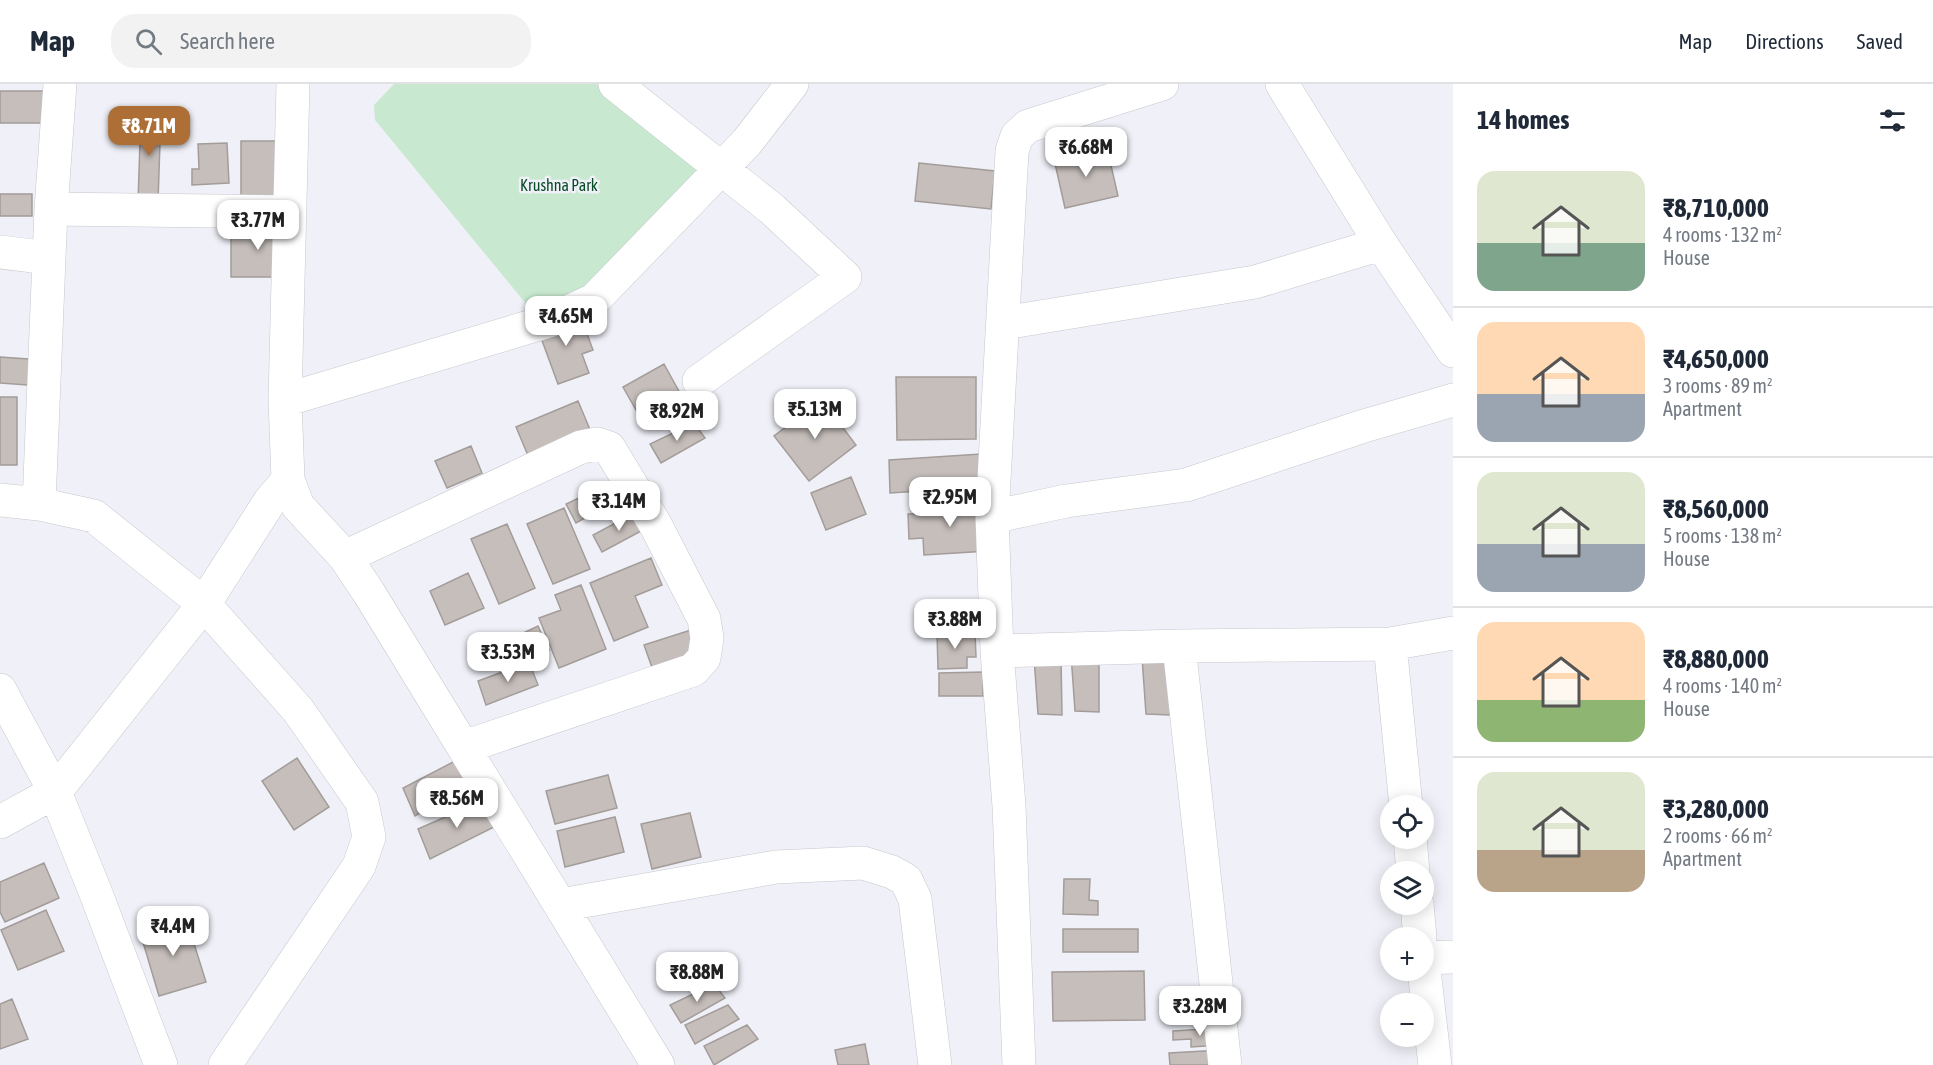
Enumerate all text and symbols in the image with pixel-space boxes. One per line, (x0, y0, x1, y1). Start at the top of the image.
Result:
search box (111, 14, 531, 68)
text: Map (30, 25, 75, 57)
icon: search (132, 25, 165, 58)
text: Search here (180, 28, 275, 54)
text: Map (1678, 29, 1712, 53)
text: Directions (1745, 29, 1824, 53)
text: Saved (1857, 29, 1903, 53)
icon: filters (1876, 104, 1909, 137)
text: 14 homes (1477, 105, 1570, 135)
pin: ₹8.71M (100, 106, 198, 157)
text: ₹8.71M (122, 114, 176, 137)
pin: ₹6.68M (1037, 127, 1135, 178)
text: ₹6.68M (1059, 135, 1113, 158)
park label: Krushna Park (520, 176, 598, 194)
text: ₹8,710,000 (1663, 193, 1769, 223)
icon: home (1525, 195, 1597, 267)
pin: ₹3.77M (209, 200, 307, 251)
text: ₹3.77M (231, 208, 285, 231)
text: 4 rooms · 132 m² (1663, 223, 1782, 246)
text: House (1663, 246, 1710, 269)
pin: ₹4.65M (517, 296, 615, 347)
text: ₹4.65M (539, 304, 593, 327)
text: ₹4,650,000 (1663, 344, 1769, 374)
icon: home (1525, 346, 1597, 418)
text: 3 rooms · 89 m² (1663, 374, 1773, 397)
pin: ₹5.13M (766, 389, 864, 440)
pin: ₹8.92M (628, 391, 726, 442)
text: ₹5.13M (788, 397, 842, 420)
text: Apartment (1663, 397, 1742, 420)
text: ₹8.92M (650, 399, 704, 422)
pin: ₹2.95M (901, 477, 999, 528)
pin: ₹3.14M (570, 481, 668, 532)
text: ₹2.95M (923, 485, 977, 508)
text: ₹3.14M (592, 489, 646, 512)
text: ₹8,560,000 (1663, 494, 1769, 524)
icon: home (1525, 496, 1597, 568)
text: 5 rooms · 138 m² (1663, 524, 1782, 547)
text: House (1663, 547, 1710, 570)
pin: ₹3.88M (906, 599, 1004, 650)
text: ₹3.88M (928, 607, 982, 630)
pin: ₹3.53M (459, 632, 557, 683)
text: ₹3.53M (481, 640, 535, 663)
text: ₹8,880,000 (1663, 644, 1769, 674)
icon: home (1525, 646, 1597, 718)
text: 4 rooms · 140 m² (1663, 674, 1782, 697)
text: House (1663, 697, 1710, 720)
pin: ₹8.56M (408, 778, 506, 829)
text: ₹8.56M (430, 786, 484, 809)
text: ₹3,280,000 (1663, 794, 1769, 824)
map controls (1380, 795, 1434, 1047)
button: locate (1380, 795, 1434, 849)
icon: home (1525, 796, 1597, 868)
text: 2 rooms · 66 m² (1663, 824, 1773, 847)
text: Apartment (1663, 847, 1742, 870)
button: layers (1380, 861, 1434, 915)
pin: ₹4.4M (131, 906, 215, 957)
text: ₹4.4M (151, 914, 195, 937)
button: + (1380, 927, 1434, 981)
pin: ₹8.88M (648, 952, 746, 1003)
text: ₹8.88M (670, 960, 724, 983)
pin: ₹3.28M (1151, 986, 1249, 1037)
button: − (1380, 993, 1434, 1047)
text: ₹3.28M (1173, 994, 1227, 1017)

